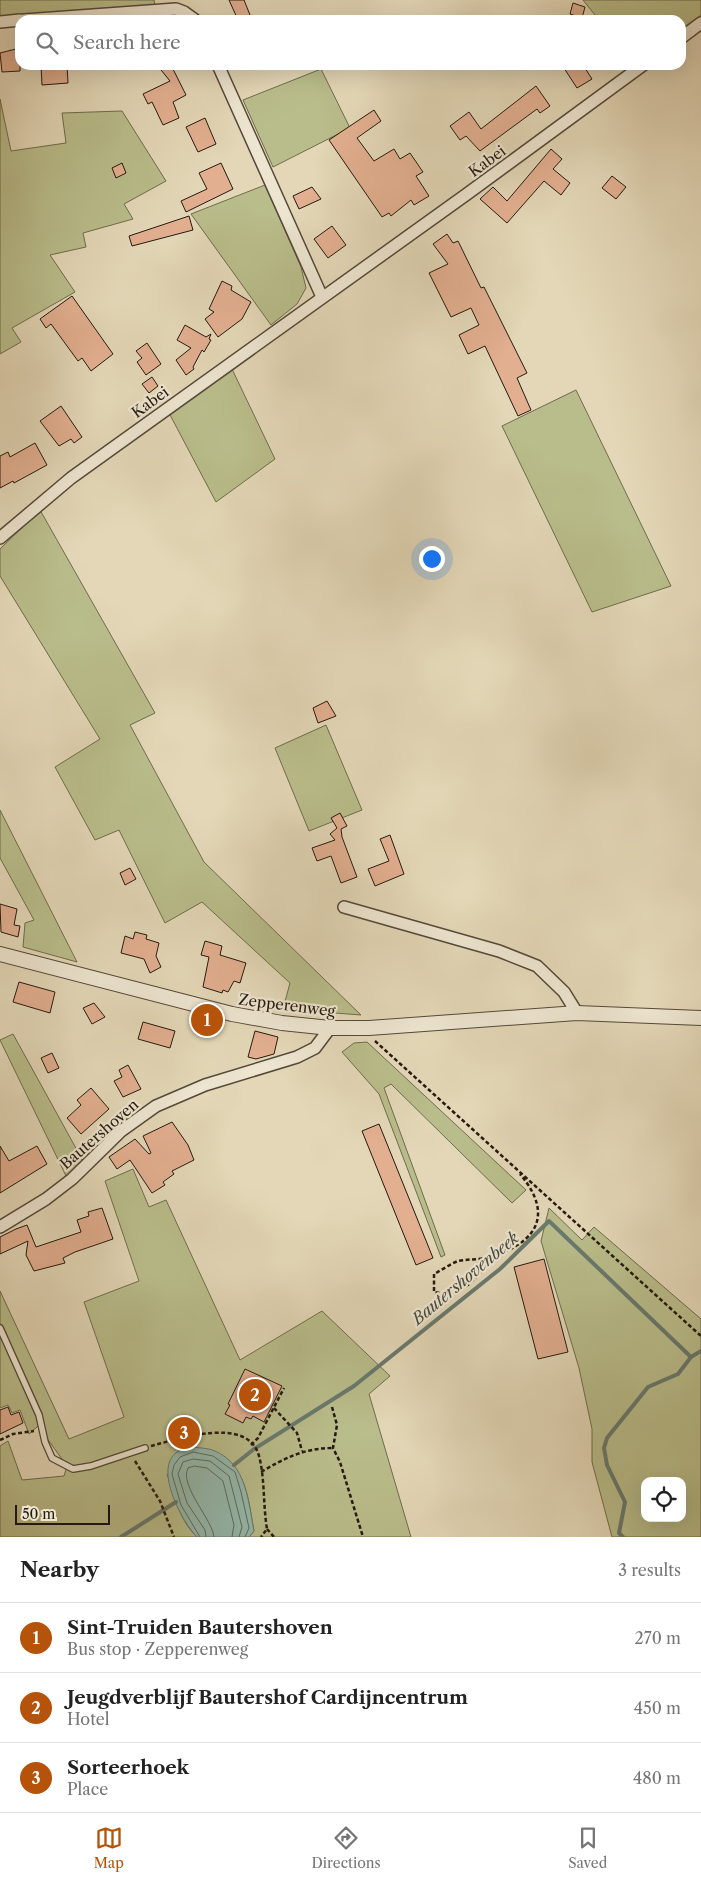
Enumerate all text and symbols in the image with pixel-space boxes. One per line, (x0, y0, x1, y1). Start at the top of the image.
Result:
search box (15, 15, 686, 70)
icon: search (33, 29, 61, 57)
text: Search here (73, 31, 181, 54)
street label: Kabei (465, 141, 510, 181)
street label: Kabei (128, 382, 173, 422)
your location (419, 546, 445, 572)
street label: Zepperenweg (238, 990, 337, 1020)
pin: 1 (191, 1001, 223, 1039)
street label: Bautershoven (56, 1094, 143, 1173)
water label: Bautershovenbeek (406, 1227, 523, 1330)
pin: 2 (239, 1376, 271, 1414)
pin: 3 (168, 1414, 200, 1452)
map controls (641, 1477, 686, 1522)
button: locate (641, 1477, 686, 1522)
scale bar (15, 1502, 110, 1525)
text: 50 m (22, 1505, 55, 1523)
text: Nearby (20, 1557, 99, 1582)
text: 3 results (618, 1560, 681, 1580)
text: Sint-Truiden Bautershoven (67, 1616, 333, 1639)
text: 1 (32, 1628, 40, 1648)
text: 270 m (635, 1628, 681, 1648)
text: Bus stop · Zepperenweg (67, 1639, 248, 1659)
text: Jeugdverblijf Bautershof Cardijncentrum (67, 1686, 468, 1709)
text: 2 (31, 1698, 41, 1718)
text: 450 m (634, 1698, 681, 1718)
text: Hotel (67, 1709, 110, 1729)
text: Sorteerhoek (67, 1756, 189, 1779)
text: 3 (31, 1768, 41, 1788)
text: 480 m (633, 1768, 681, 1788)
text: Place (67, 1779, 108, 1799)
tab: Map (94, 1824, 124, 1872)
tab: Directions (311, 1824, 381, 1872)
tab: Saved (568, 1824, 607, 1872)

